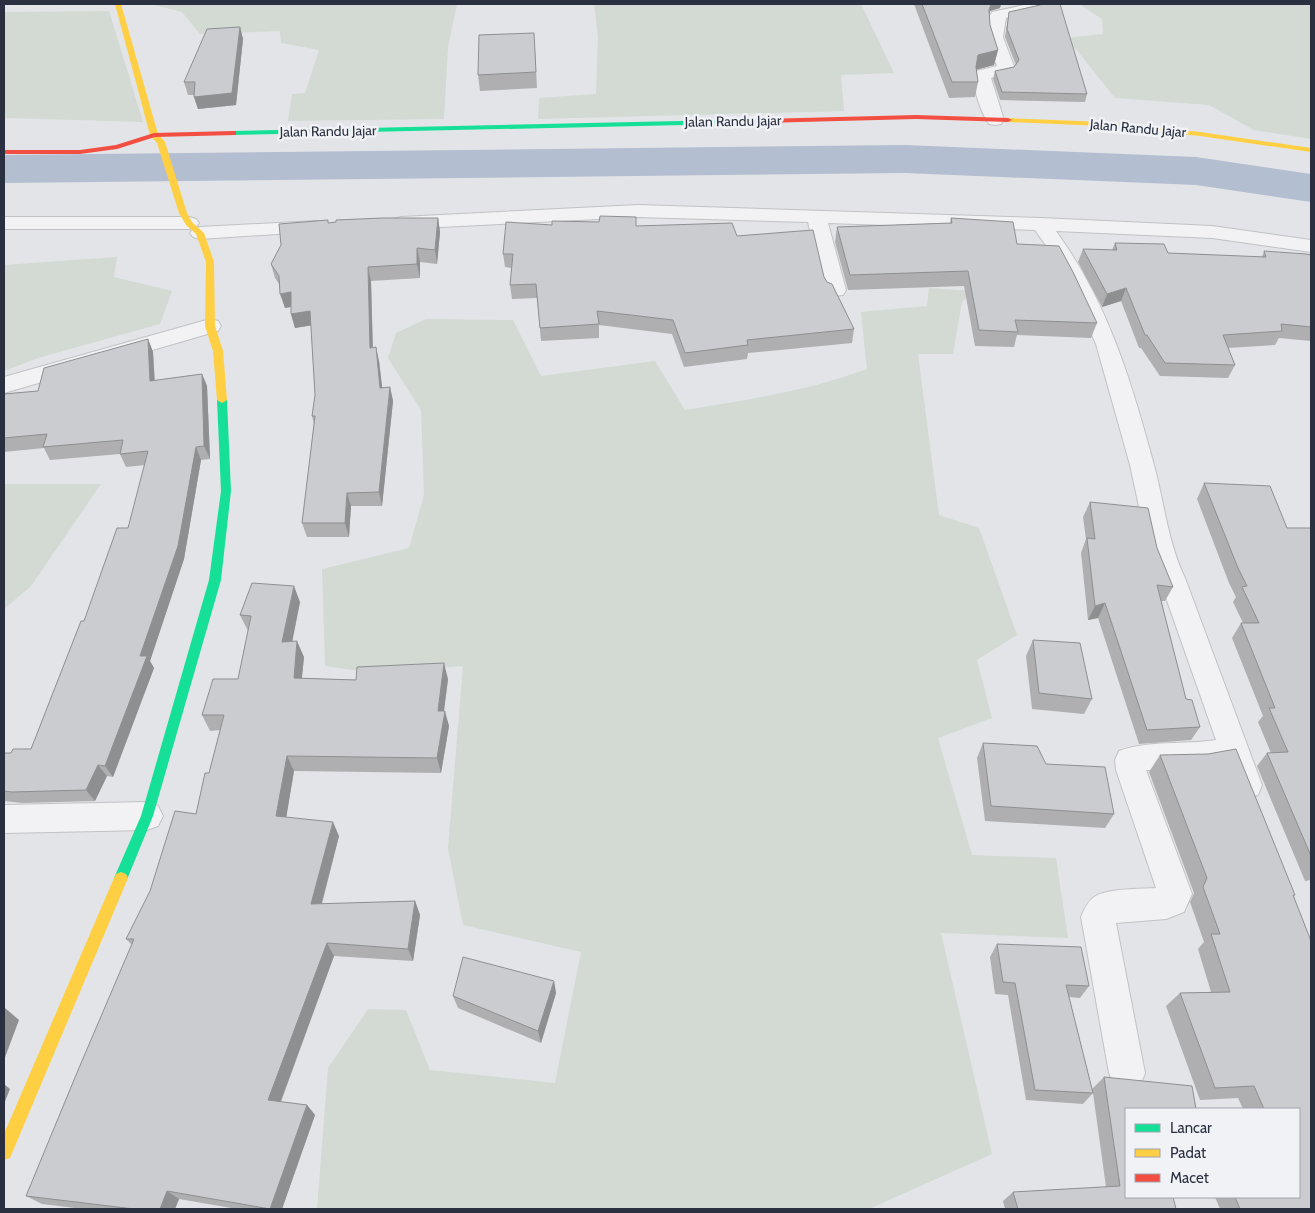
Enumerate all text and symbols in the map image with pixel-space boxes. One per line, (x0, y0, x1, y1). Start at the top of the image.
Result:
street label: Jalan Randu Jajar (684, 111, 782, 131)
street label: Jalan Randu Jajar (1088, 115, 1187, 141)
street label: Jalan Randu Jajar (279, 121, 377, 141)
legend (1125, 1108, 1300, 1198)
text: Lancar (1170, 1119, 1212, 1137)
text: Padat (1170, 1144, 1206, 1162)
text: Macet (1170, 1169, 1209, 1187)

